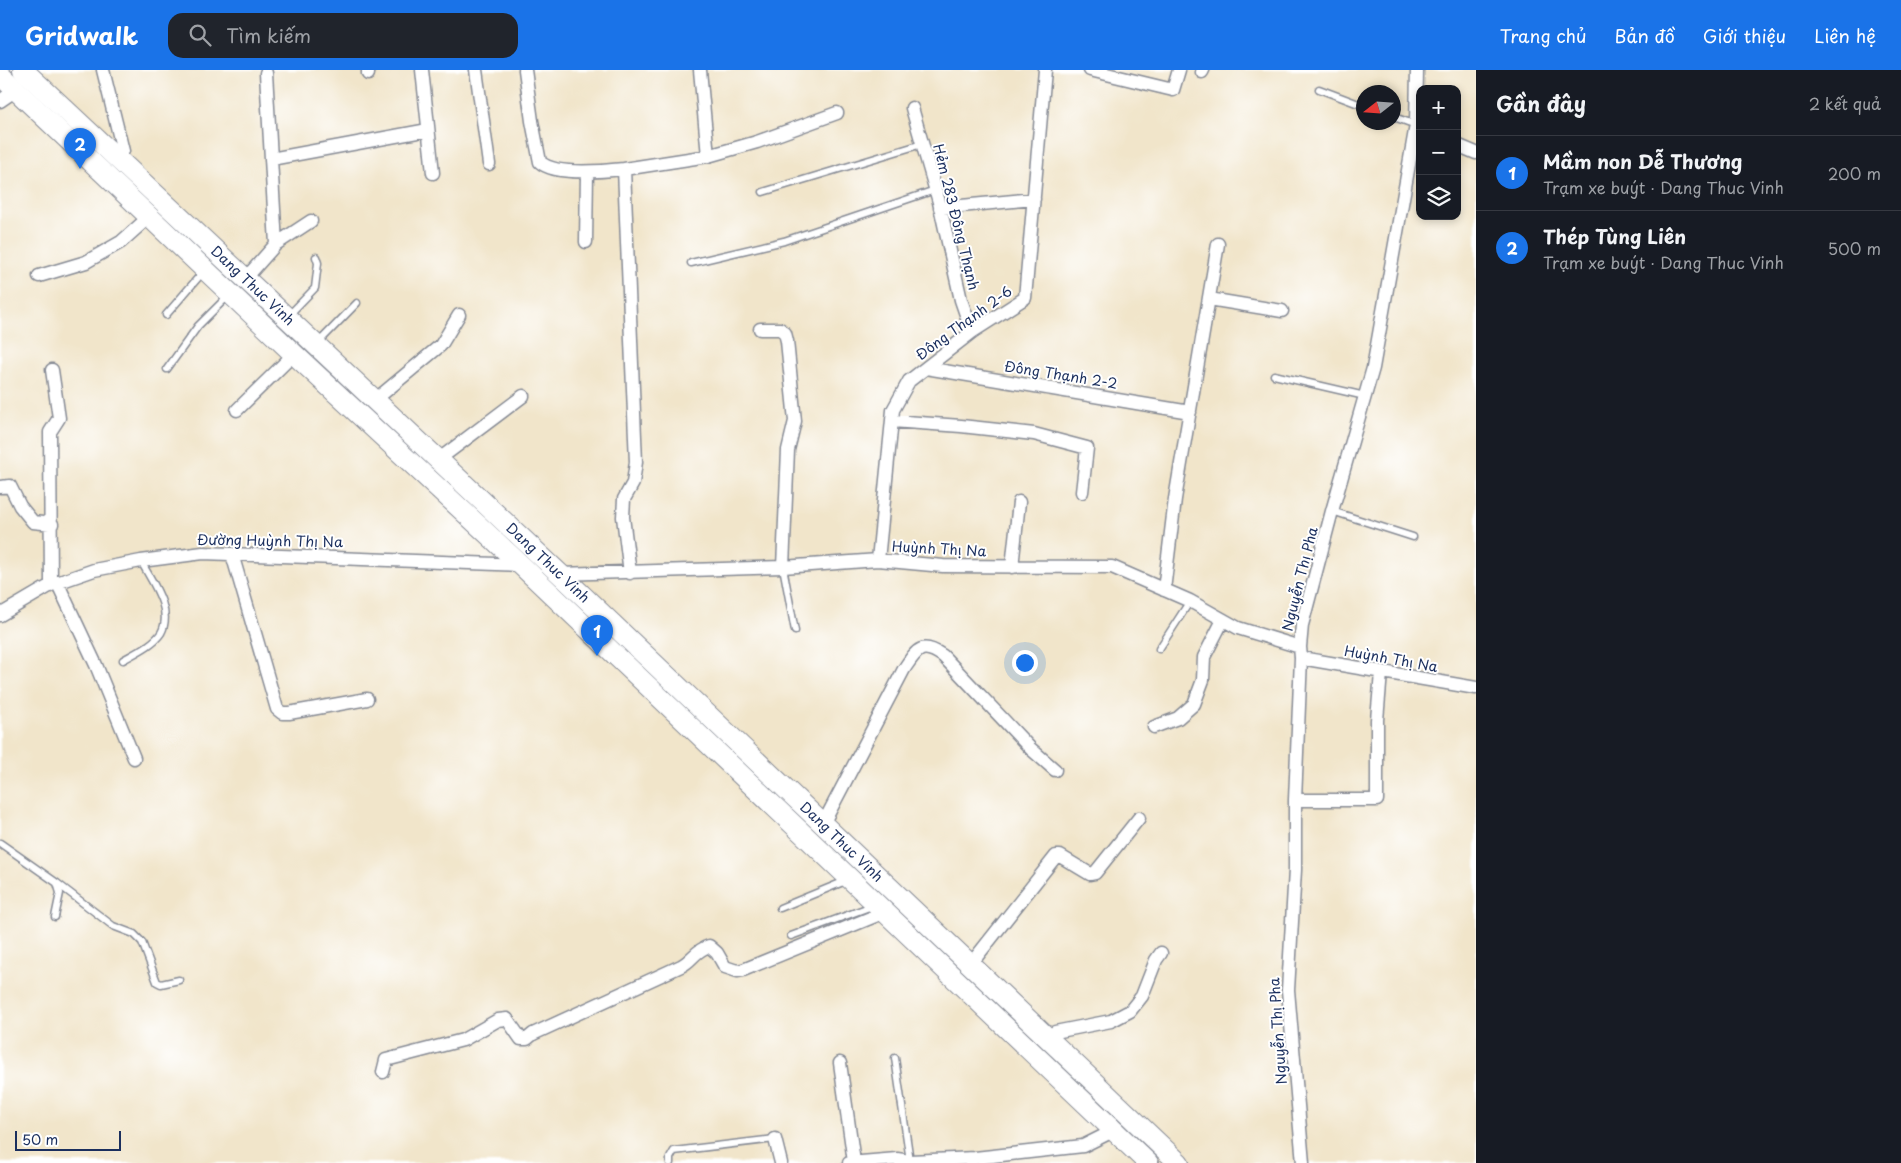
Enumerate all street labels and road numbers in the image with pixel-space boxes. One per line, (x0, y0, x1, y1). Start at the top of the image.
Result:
street label: Hẻm 283 Đông Thạnh (928, 142, 985, 292)
street label: Dang Thuc Vinh (206, 241, 300, 330)
street label: Đông Thạnh 2-6 (911, 280, 1016, 365)
street label: Đông Thạnh 2-2 (1003, 355, 1119, 394)
street label: Dang Thuc Vinh (502, 518, 595, 607)
street label: Nguyễn Thị Pha (1276, 524, 1323, 633)
street label: Đường Huỳnh Thị Na (197, 529, 343, 552)
street label: Huỳnh Thị Na (891, 536, 987, 561)
street label: Huỳnh Thị Na (1343, 640, 1440, 677)
street label: Dang Thuc Vinh (795, 797, 888, 886)
street label: Nguyễn Thị Pha (1263, 977, 1292, 1085)

